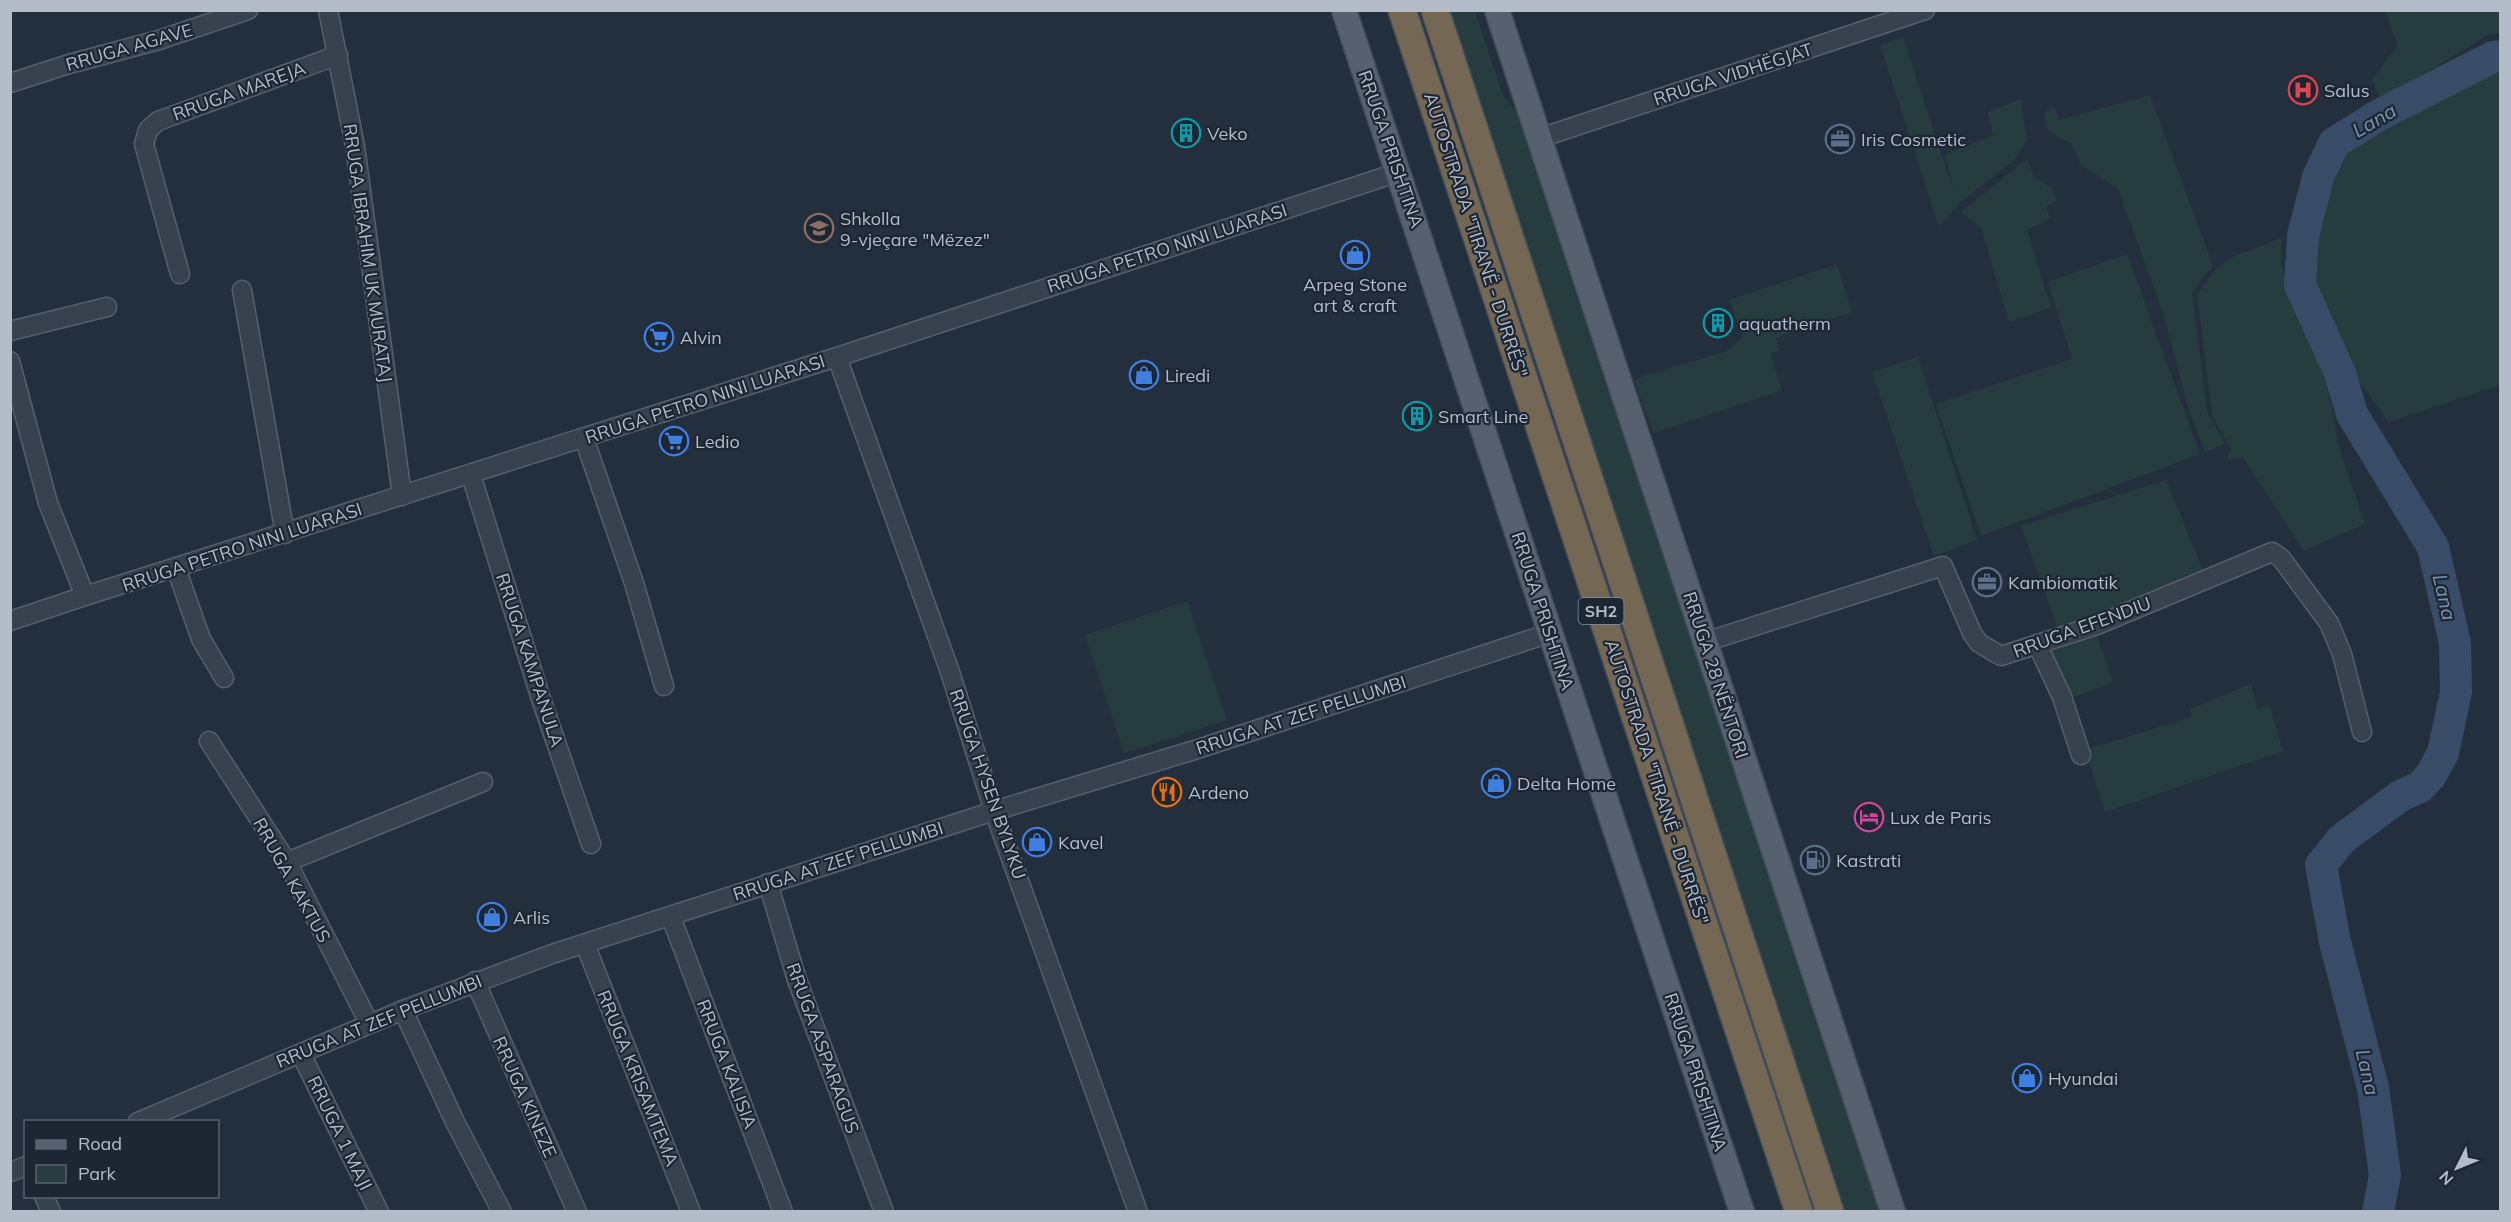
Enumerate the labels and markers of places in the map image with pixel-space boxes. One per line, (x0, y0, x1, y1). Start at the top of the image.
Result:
hospital icon: Salus (2287, 74, 2319, 106)
place label: Salus (2324, 79, 2370, 102)
building icon: Veko (1170, 117, 1202, 149)
place label: Veko (1207, 122, 1248, 145)
office icon: Iris Cosmetic (1824, 123, 1856, 155)
place label: Iris Cosmetic (1861, 128, 1966, 151)
place label: Shkolla 9-vjeçare "Mëzez" (840, 207, 990, 251)
school or university icon: Shkolla 9-vjeçare "Mëzez" (803, 212, 835, 244)
shop icon: Arpeg Stone art & craft (1339, 239, 1371, 271)
place label: Arpeg Stone art & craft (1303, 273, 1407, 317)
building icon: aquatherm (1702, 307, 1734, 339)
place label: aquatherm (1739, 312, 1831, 335)
supermarket icon: Alvin (643, 321, 675, 353)
place label: Alvin (680, 326, 722, 349)
shop icon: Liredi (1128, 359, 1160, 391)
place label: Liredi (1165, 364, 1210, 387)
building icon: Smart Line (1401, 400, 1433, 432)
place label: Smart Line (1438, 405, 1528, 428)
supermarket icon: Ledio (658, 425, 690, 457)
place label: Ledio (695, 430, 740, 453)
office icon: Kambiomatik (1971, 566, 2003, 598)
place label: Kambiomatik (2008, 571, 2119, 594)
shop icon: Delta Home (1480, 767, 1512, 799)
place label: Delta Home (1517, 772, 1616, 795)
restaurant icon: Ardeno (1151, 776, 1183, 808)
place label: Ardeno (1188, 781, 1249, 804)
hotel icon: Lux de Paris (1853, 801, 1885, 833)
place label: Lux de Paris (1890, 806, 1992, 829)
shop icon: Kavel (1021, 826, 1053, 858)
place label: Kavel (1058, 831, 1104, 854)
fuel station icon: Kastrati (1799, 844, 1831, 876)
place label: Kastrati (1836, 849, 1901, 872)
shop icon: Arlis (476, 901, 508, 933)
place label: Arlis (513, 906, 550, 929)
shop icon: Hyundai (2011, 1062, 2043, 1094)
place label: Hyundai (2048, 1067, 2118, 1090)

